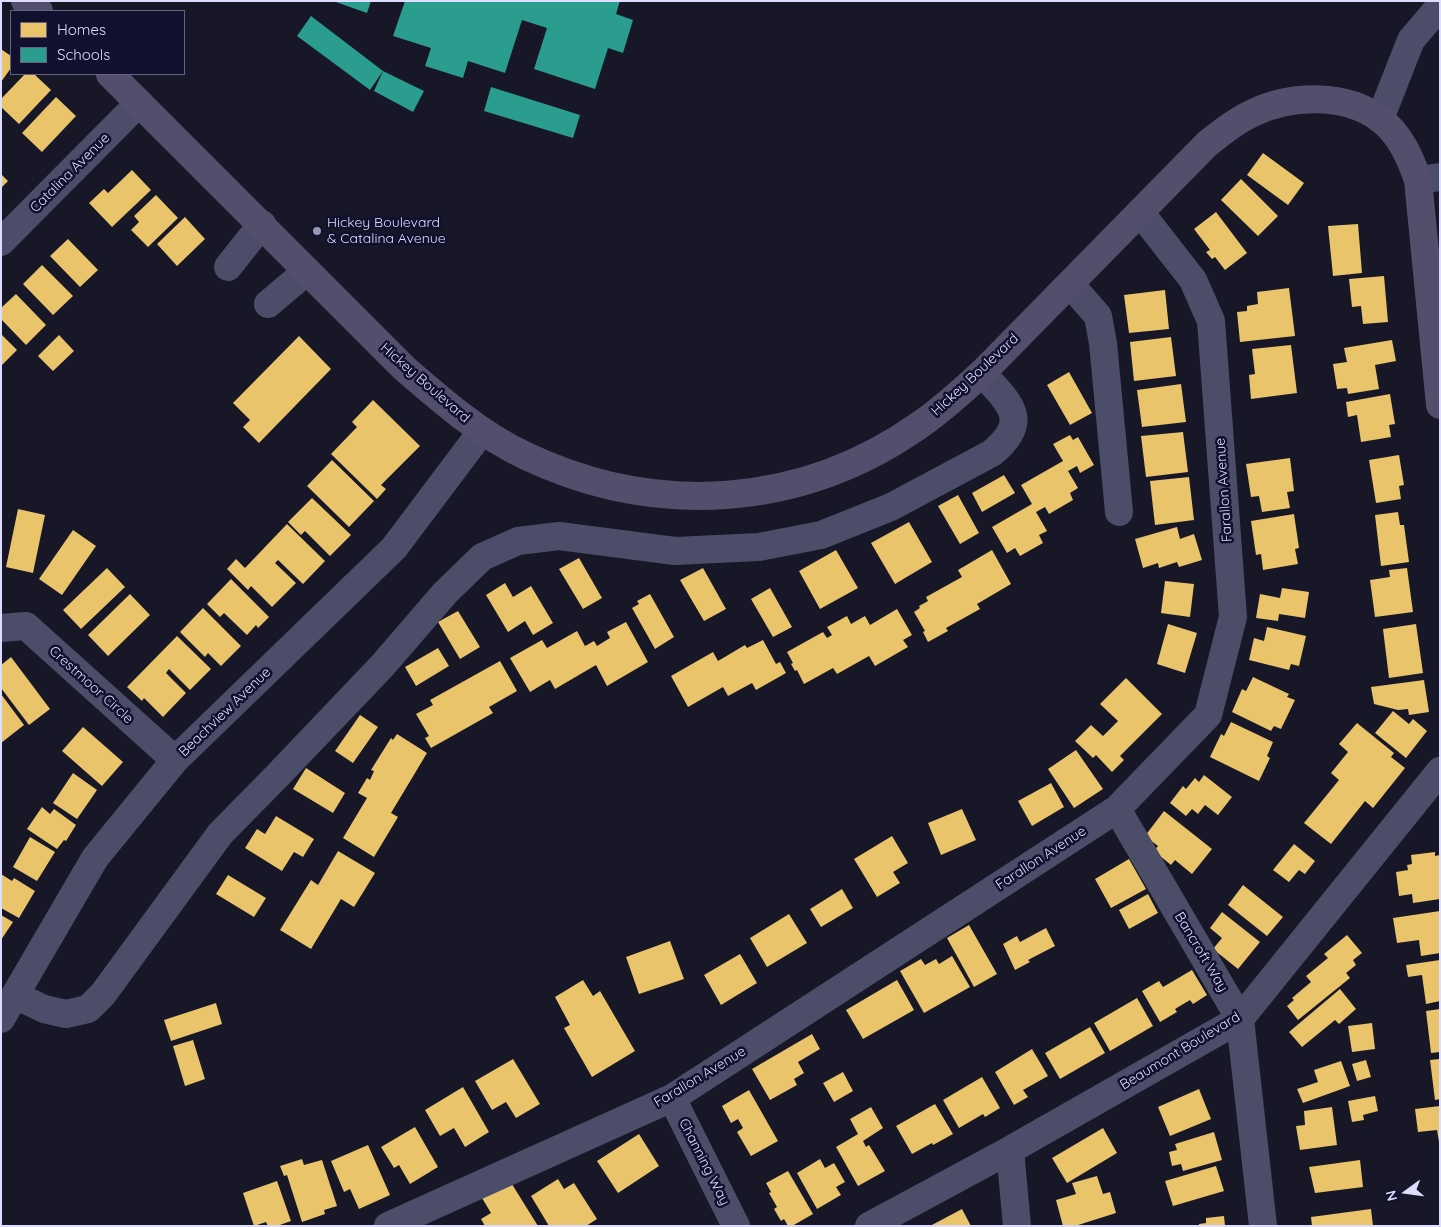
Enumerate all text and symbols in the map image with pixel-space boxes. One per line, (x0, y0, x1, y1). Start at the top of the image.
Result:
legend (10, 10, 185, 75)
text: Homes (57, 20, 106, 39)
text: Schools (57, 45, 110, 64)
street label: Catalina Avenue (27, 130, 113, 216)
place label: Hickey Boulevard & Catalina Avenue (327, 215, 446, 248)
marker: Hickey Boulevard & Catalina Avenue (311, 225, 323, 237)
street label: Hickey Boulevard (928, 330, 1022, 420)
street label: Hickey Boulevard (377, 340, 473, 426)
street label: Farallon Avenue (1212, 437, 1236, 543)
street label: Crestmoor Circle (45, 643, 137, 727)
street label: Beachview Avenue (176, 664, 274, 760)
street label: Farallon Avenue (993, 823, 1089, 893)
street label: Bancroft Way (1171, 909, 1231, 995)
street label: Beaumont Boulevard (1117, 1008, 1243, 1094)
street label: Farallon Avenue (651, 1043, 749, 1111)
street label: Channing Way (675, 1116, 733, 1208)
north arrow (1381, 1167, 1431, 1217)
text: N (1381, 1188, 1401, 1203)

